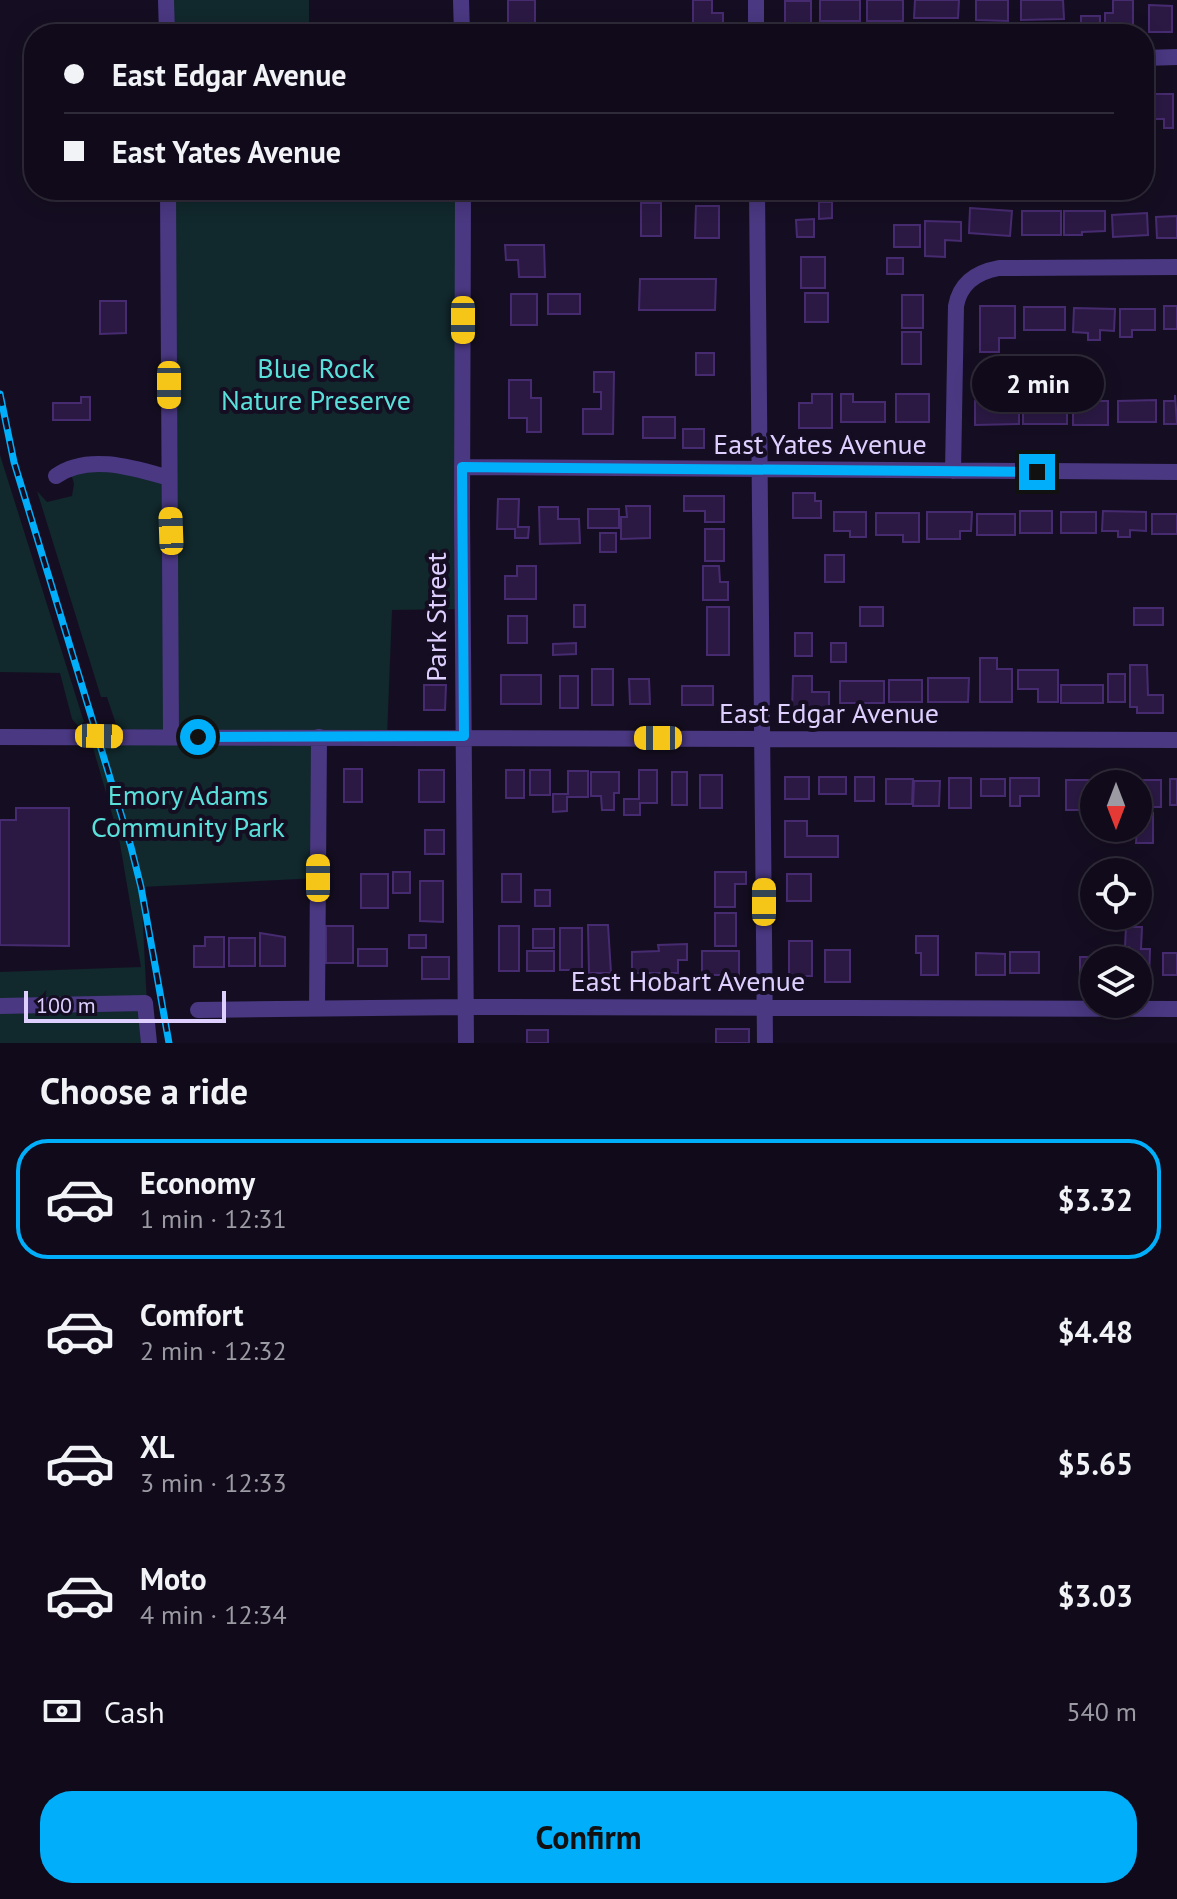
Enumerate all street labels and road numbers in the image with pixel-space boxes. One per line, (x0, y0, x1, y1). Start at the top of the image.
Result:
street label: East Yates Avenue (713, 425, 927, 462)
street label: Park Street (417, 552, 454, 682)
street label: East Edgar Avenue (719, 694, 939, 731)
street label: East Hobart Avenue (571, 962, 805, 999)

